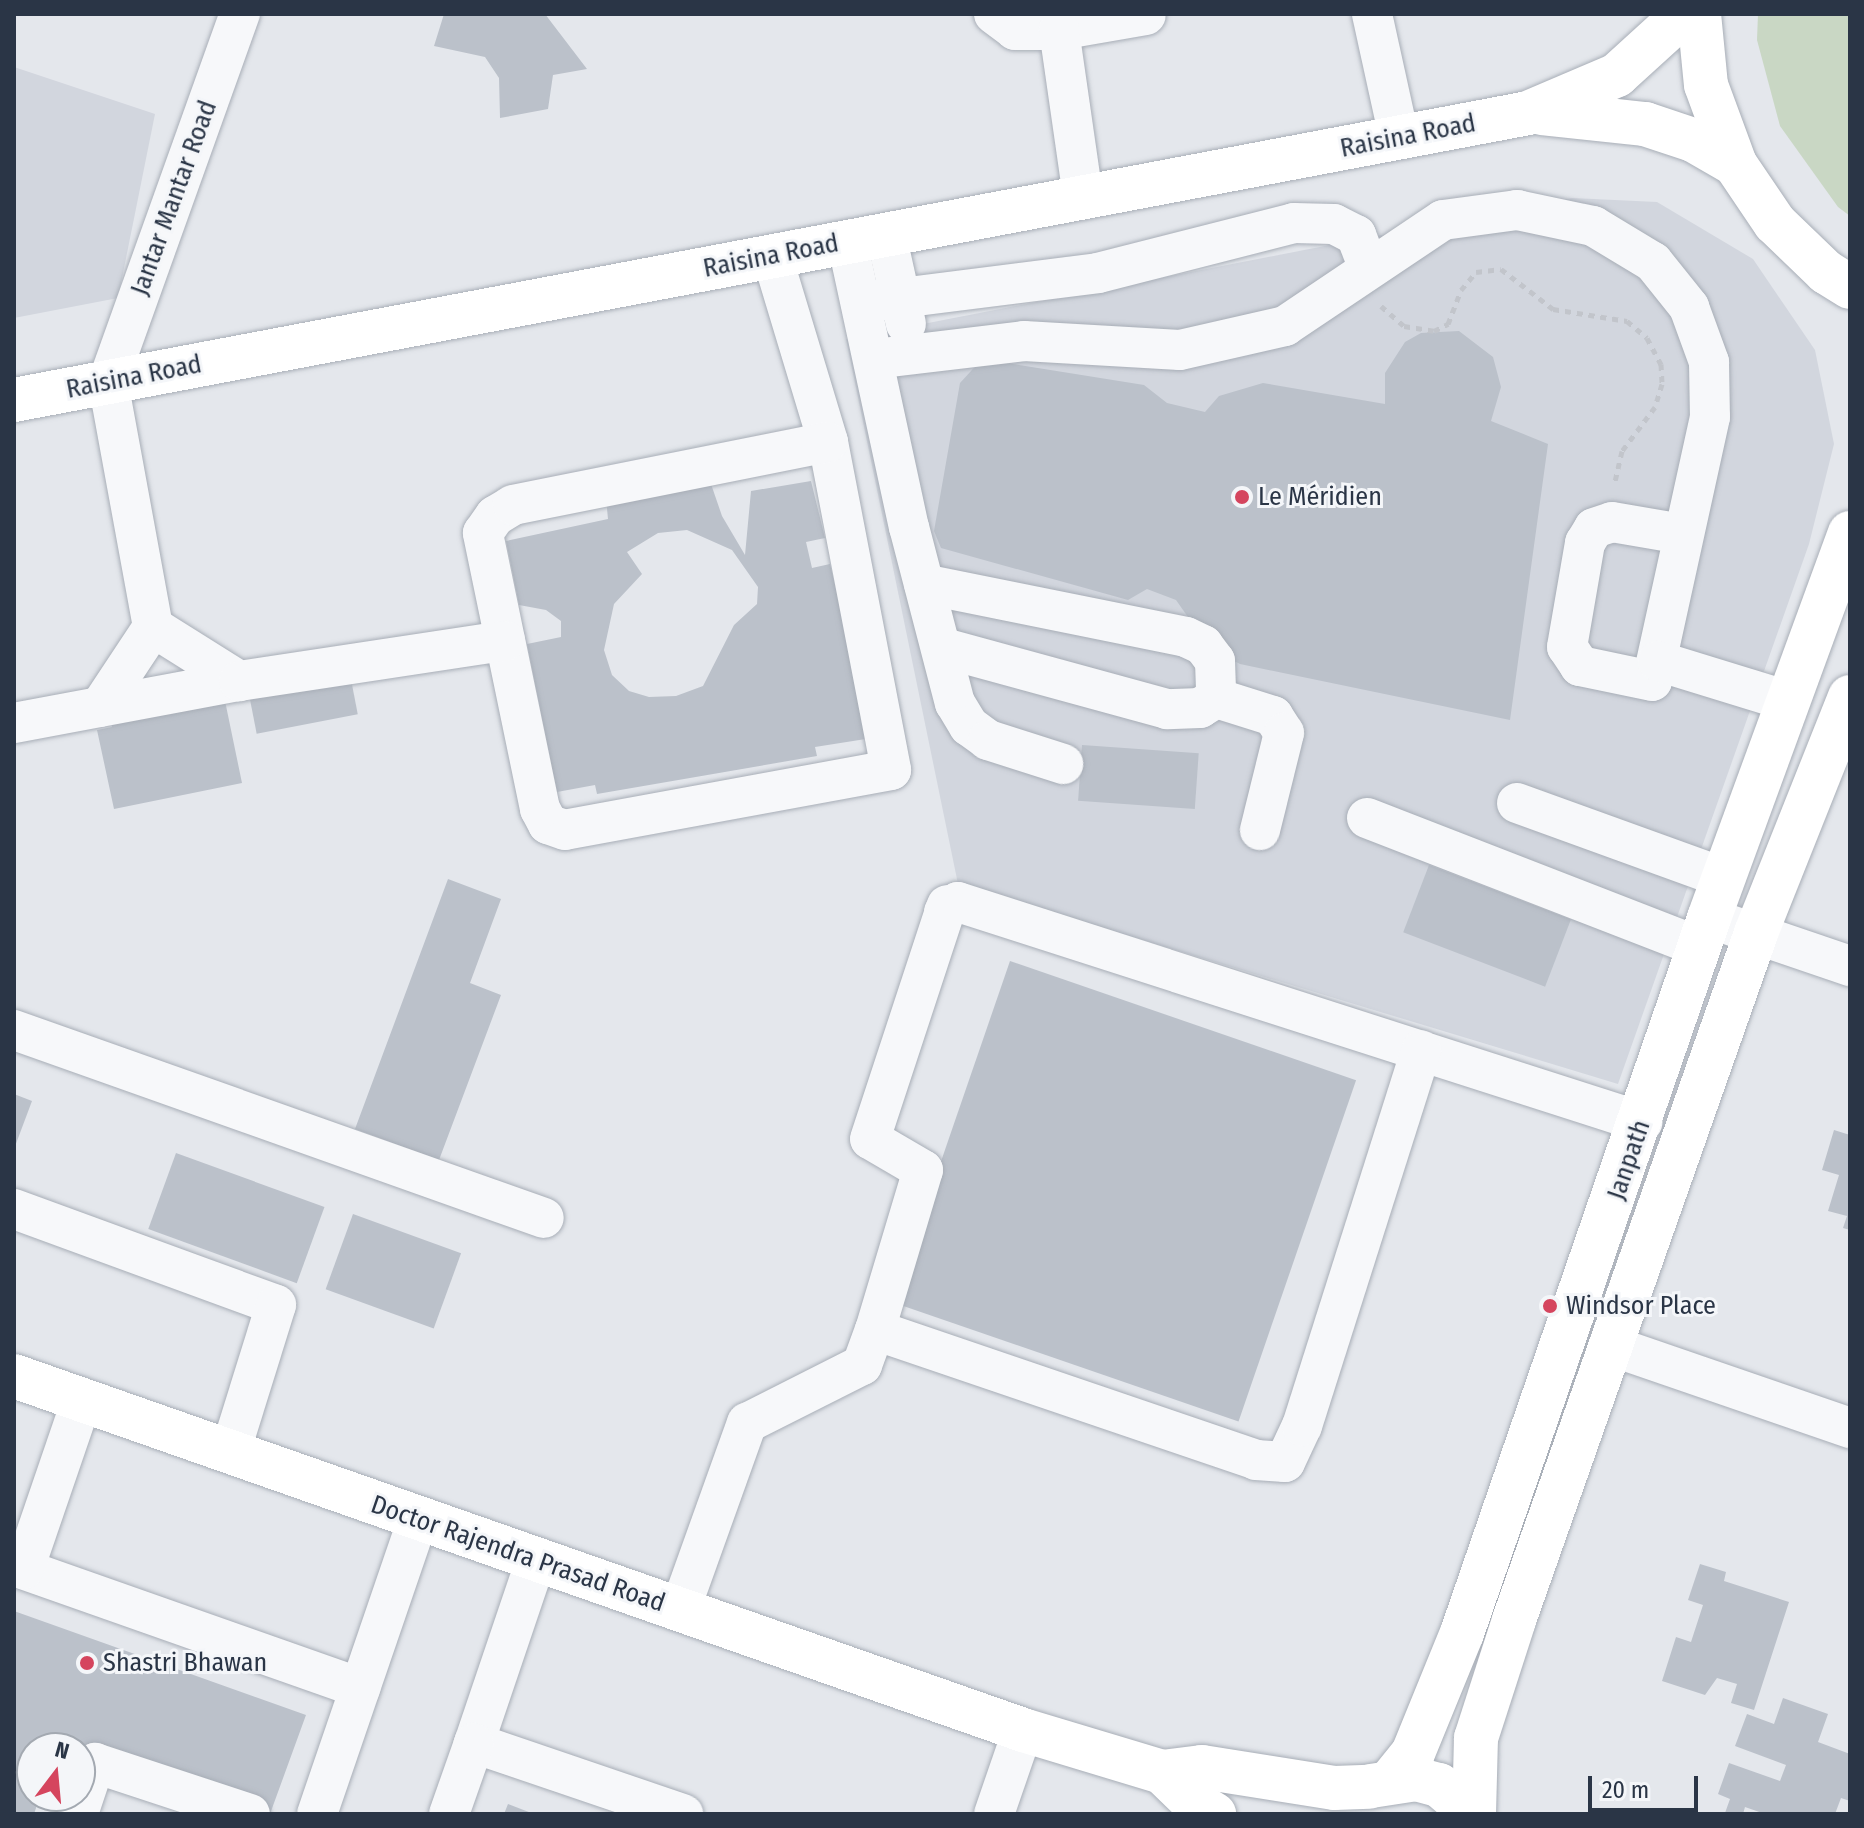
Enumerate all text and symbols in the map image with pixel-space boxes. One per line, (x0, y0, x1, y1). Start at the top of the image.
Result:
street label: Jantar Mantar Road (124, 96, 224, 300)
street label: Raisina Road (1338, 108, 1478, 164)
street label: Raisina Road (701, 228, 841, 284)
street label: Raisina Road (64, 349, 204, 405)
place label: Le Méridien (1258, 481, 1382, 513)
marker: Le Méridien (1233, 488, 1251, 506)
street label: Janpath (1601, 1116, 1657, 1204)
place label: Windsor Place (1566, 1290, 1716, 1322)
marker: Windsor Place (1541, 1297, 1559, 1315)
street label: Doctor Rajendra Prasad Road (367, 1489, 669, 1619)
place label: Shastri Bhawan (103, 1647, 267, 1679)
marker: Shastri Bhawan (78, 1654, 96, 1672)
north arrow (16, 1732, 96, 1812)
text: N (52, 1736, 72, 1765)
scale bar (1592, 1760, 1702, 1810)
text: 20 m (1602, 1776, 1649, 1804)

